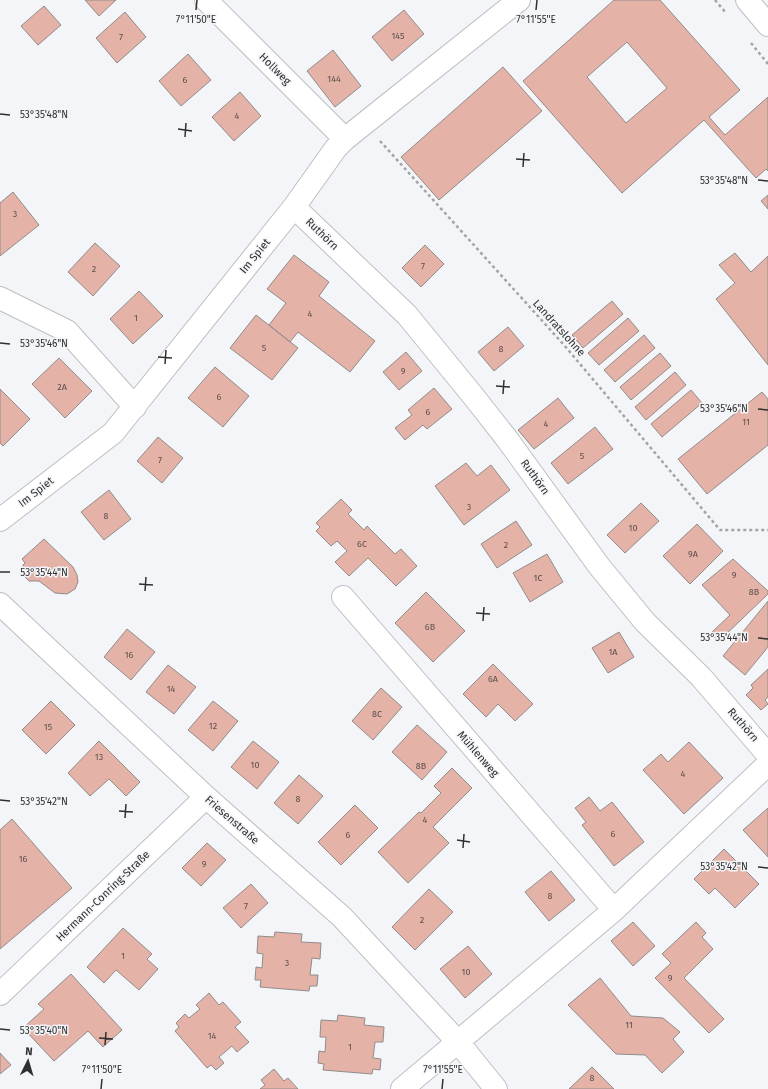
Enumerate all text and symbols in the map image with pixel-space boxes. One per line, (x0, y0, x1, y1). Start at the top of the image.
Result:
text: 7°11'50"E (176, 14, 216, 26)
text: 7°11'55"E (516, 14, 556, 26)
house number: 145 (391, 31, 405, 41)
house number: 7 (119, 32, 123, 42)
street label: Hollweg (256, 50, 294, 88)
house number: 144 (327, 74, 341, 84)
house number: 6 (183, 75, 188, 85)
text: 53°35'48"N (20, 109, 68, 121)
house number: 4 (235, 111, 240, 121)
text: 53°35'48"N (700, 175, 748, 187)
house number: 3 (13, 209, 17, 219)
street label: Ruthörn (303, 215, 341, 253)
street label: Im Spiet (237, 236, 273, 276)
house number: 7 (421, 261, 425, 271)
house number: 2 (92, 264, 96, 274)
street label: Landratslohne (530, 297, 588, 359)
house number: 4 (308, 309, 313, 319)
house number: 1 (134, 313, 138, 323)
text: 53°35'46"N (20, 338, 68, 350)
house number: 5 (262, 343, 267, 353)
house number: 8 (499, 344, 504, 354)
house number: 9 (401, 366, 406, 376)
house number: 2A (57, 382, 68, 392)
house number: 6 (217, 392, 222, 402)
text: 53°35'46"N (700, 403, 748, 415)
house number: 6 (426, 407, 431, 417)
house number: 11 (742, 417, 750, 427)
house number: 4 (544, 419, 549, 429)
house number: 5 (580, 451, 585, 461)
house number: 7 (158, 455, 162, 465)
street label: Ruthörn (518, 457, 552, 497)
street label: Im Spiet (16, 474, 56, 510)
house number: 3 (467, 502, 471, 512)
house number: 8 (104, 511, 109, 521)
house number: 10 (629, 523, 637, 533)
house number: 6C (357, 539, 367, 549)
house number: 2 (504, 540, 508, 550)
house number: 9A (688, 549, 699, 559)
text: 53°35'44"N (20, 567, 68, 579)
house number: 9 (732, 570, 737, 580)
house number: 1C (534, 573, 542, 583)
house number: 8B (749, 587, 760, 597)
house number: 6B (425, 622, 436, 632)
text: 53°35'44"N (700, 632, 748, 644)
house number: 1A (608, 647, 618, 657)
house number: 16 (125, 650, 134, 660)
house number: 6A (488, 674, 499, 684)
house number: 14 (167, 684, 176, 694)
street label: Ruthörn (725, 705, 761, 745)
house number: 8C (372, 709, 382, 719)
house number: 12 (209, 721, 217, 731)
house number: 15 (44, 722, 53, 732)
street label: Mühlenweg (455, 728, 502, 780)
house number: 13 (95, 752, 103, 762)
house number: 10 (251, 760, 259, 770)
house number: 8B (416, 761, 427, 771)
house number: 4 (681, 769, 686, 779)
street label: Friesenstraße (202, 793, 262, 847)
house number: 8 (296, 794, 301, 804)
text: 53°35'42"N (20, 796, 68, 808)
house number: 4 (423, 815, 428, 825)
house number: 6 (611, 829, 616, 839)
house number: 6 (346, 830, 351, 840)
street label: Hermann-Conring-Straße (54, 848, 152, 944)
house number: 16 (19, 854, 28, 864)
house number: 9 (202, 859, 207, 869)
text: 53°35'42"N (700, 861, 748, 873)
house number: 8 (548, 891, 553, 901)
house number: 7 (244, 901, 248, 911)
house number: 2 (420, 915, 424, 925)
house number: 1 (121, 951, 125, 961)
house number: 3 (285, 958, 289, 968)
house number: 10 (462, 967, 470, 977)
house number: 9 (668, 973, 673, 983)
house number: 11 (625, 1020, 633, 1030)
text: 53°35'40"N (20, 1025, 68, 1037)
house number: 14 (208, 1031, 217, 1041)
north arrow (8, 1041, 48, 1081)
house number: 1 (348, 1042, 352, 1052)
text: N (25, 1045, 33, 1058)
text: 7°11'50"E (82, 1064, 122, 1076)
text: 7°11'55"E (423, 1064, 463, 1076)
house number: 8 (590, 1073, 595, 1083)

